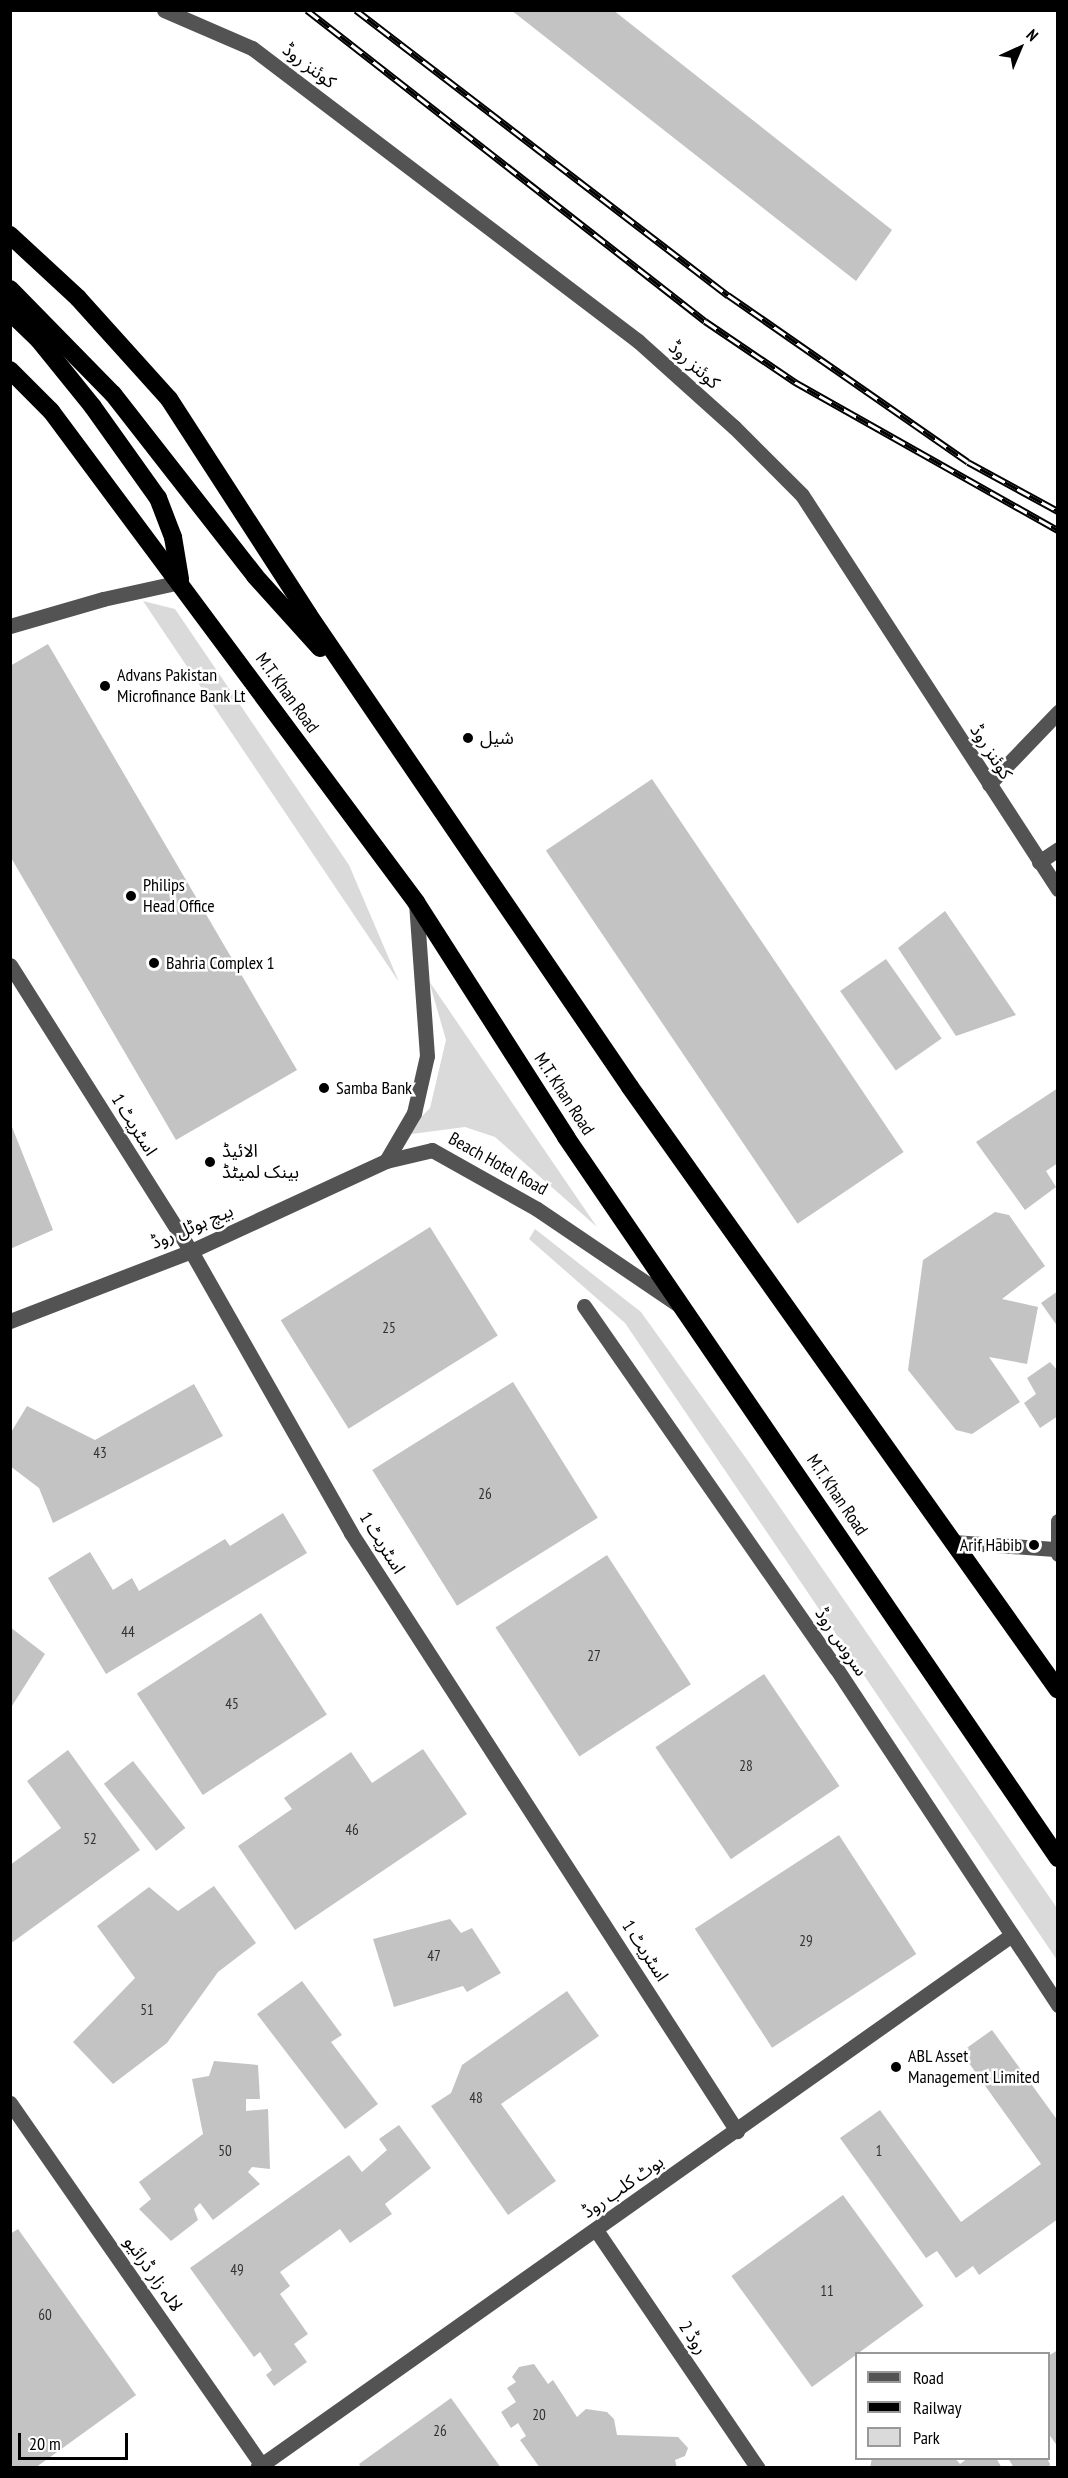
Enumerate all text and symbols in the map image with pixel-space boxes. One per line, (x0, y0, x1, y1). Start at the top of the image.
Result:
north arrow (990, 18, 1050, 78)
text: N (1022, 25, 1043, 45)
street label: کوئنز روڈ (278, 39, 340, 93)
street label: کوئنز روڈ (664, 337, 724, 393)
street label: M.T. Khan Road (251, 648, 323, 738)
place label: Advans Pakistan Microfinance Bank Lt (117, 665, 246, 708)
marker: Advans Pakistan Microfinance Bank Lt (98, 679, 112, 693)
street label: کوئنز روڈ (965, 720, 1017, 784)
place label: شیل (480, 727, 514, 749)
marker: شیل (461, 731, 475, 745)
place label: Philips Head Office (143, 875, 215, 918)
marker: Philips Head Office (124, 889, 138, 903)
place label: Bahria Complex 1 (166, 952, 275, 974)
marker: Bahria Complex 1 (147, 956, 161, 970)
street label: M.T. Khan Road (529, 1049, 599, 1139)
place label: Samba Bank (336, 1077, 412, 1099)
marker: Samba Bank (317, 1081, 331, 1095)
street label: اسٹریٹ 1 (107, 1090, 161, 1160)
street label: Beach Hotel Road (445, 1128, 551, 1200)
place label: الائیڈ بینک لمیٹڈ (222, 1141, 299, 1184)
marker: الائیڈ بینک لمیٹڈ (203, 1155, 217, 1169)
street label: بیچ ہوٹل روڈ (148, 1200, 236, 1254)
house number: 25 (382, 1319, 396, 1337)
house number: 43 (93, 1444, 107, 1462)
street label: M.T. Khan Road (802, 1450, 872, 1540)
house number: 26 (478, 1485, 492, 1503)
street label: اسٹریٹ 1 (355, 1508, 409, 1578)
place label: Arif Habib (960, 1534, 1022, 1556)
marker: Arif Habib (1027, 1538, 1041, 1552)
street label: سروس روڈ (810, 1604, 872, 1680)
house number: 44 (121, 1623, 135, 1641)
house number: 27 (587, 1647, 601, 1665)
house number: 45 (225, 1695, 239, 1713)
house number: 28 (739, 1757, 753, 1775)
house number: 46 (345, 1821, 359, 1839)
house number: 52 (83, 1830, 97, 1848)
street label: اسٹریٹ 1 (617, 1916, 673, 1986)
house number: 29 (799, 1932, 813, 1950)
house number: 47 (427, 1947, 441, 1965)
house number: 51 (140, 2001, 154, 2019)
place label: ABL Asset Management Limited (908, 2046, 1040, 2088)
marker: ABL Asset Management Limited (889, 2060, 903, 2074)
house number: 48 (469, 2089, 483, 2107)
house number: 50 (218, 2142, 232, 2160)
house number: 1 (876, 2142, 882, 2160)
street label: بوٹ کلب روڈ (578, 2151, 668, 2223)
street label: لالہ زار ڈرائیو (119, 2232, 187, 2316)
house number: 49 (230, 2261, 244, 2279)
house number: 11 (820, 2282, 834, 2300)
house number: 60 (38, 2306, 52, 2324)
street label: روڈ 2 (674, 2317, 712, 2359)
legend (855, 2352, 1050, 2460)
text: Road (913, 2366, 944, 2389)
text: Railway (913, 2396, 962, 2419)
house number: 20 (532, 2406, 546, 2424)
scale bar (21, 2421, 130, 2459)
house number: 26 (433, 2422, 447, 2440)
text: Park (913, 2426, 940, 2449)
text: 20 m (29, 2432, 61, 2455)

